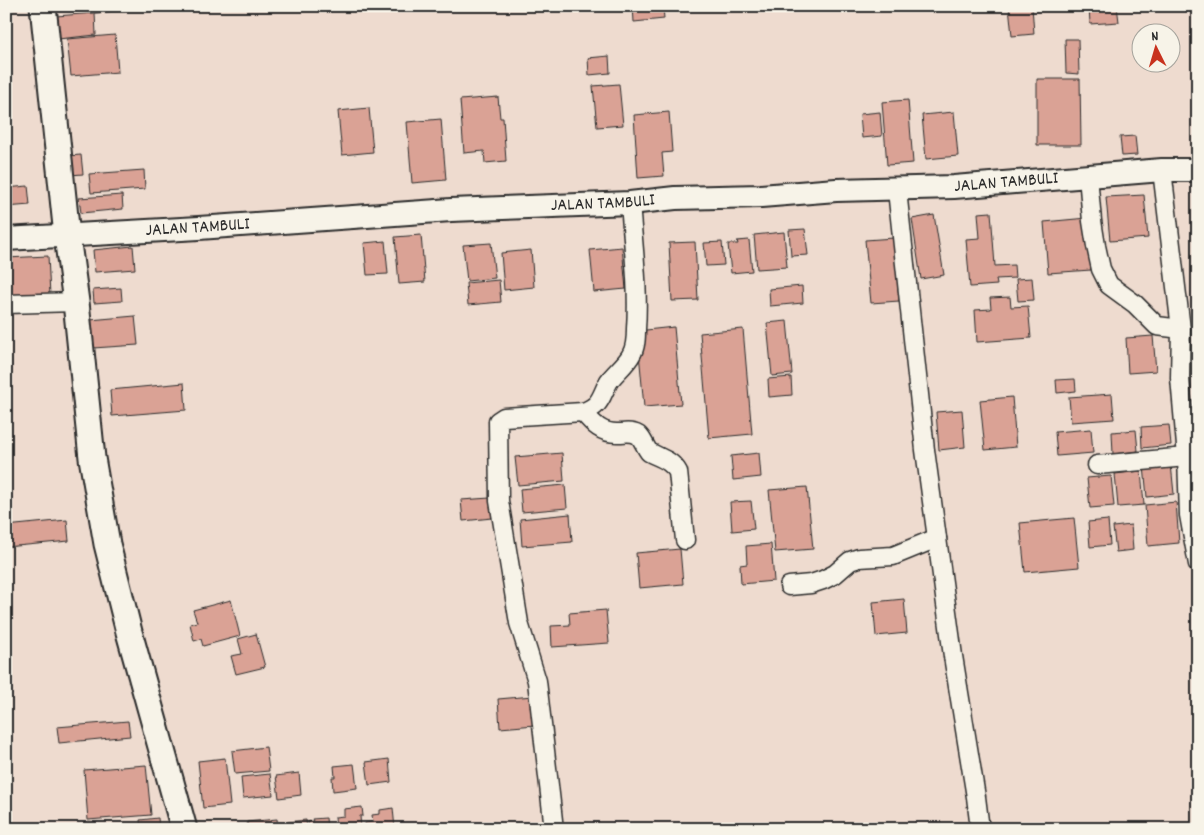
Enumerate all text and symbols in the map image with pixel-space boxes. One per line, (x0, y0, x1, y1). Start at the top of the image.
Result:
north arrow (1132, 22, 1182, 72)
text: N (1151, 27, 1159, 47)
street label: JALAN TAMBULI (953, 166, 1060, 199)
street label: JALAN TAMBULI (550, 188, 657, 219)
street label: JALAN TAMBULI (145, 212, 251, 244)

